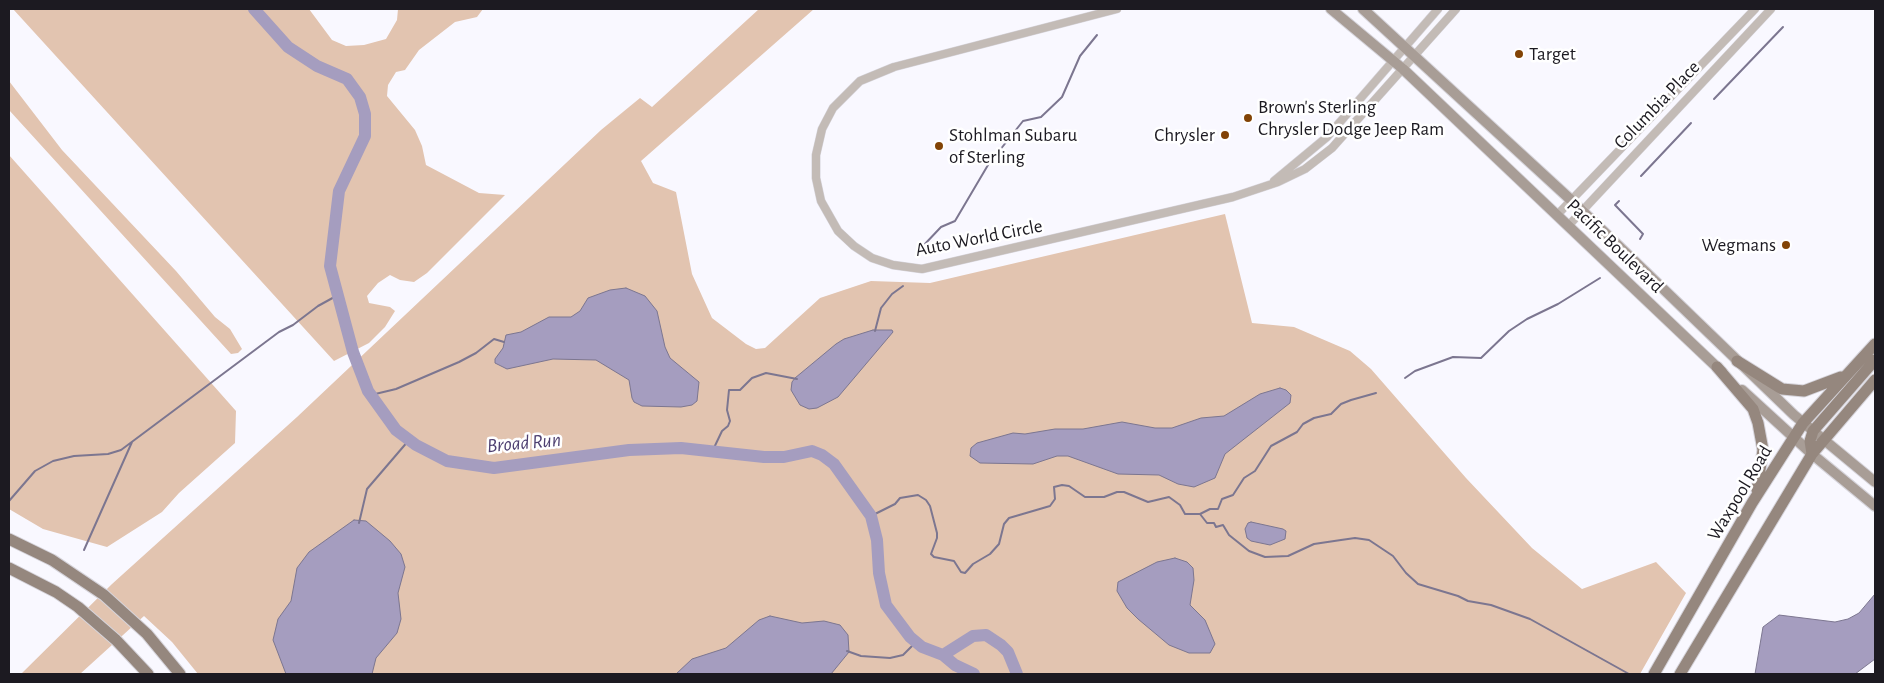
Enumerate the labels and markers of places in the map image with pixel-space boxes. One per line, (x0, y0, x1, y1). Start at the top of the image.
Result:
place label: Target (1529, 43, 1576, 65)
marker: Target (1513, 48, 1525, 60)
place label: Brown's Sterling Chrysler Dodge Jeep Ram (1258, 96, 1444, 140)
marker: Brown's Sterling Chrysler Dodge Jeep Ram (1242, 112, 1254, 124)
place label: Stohlman Subaru of Sterling (949, 124, 1077, 168)
place label: Chrysler (1154, 124, 1215, 146)
marker: Chrysler (1219, 129, 1231, 141)
marker: Stohlman Subaru of Sterling (933, 140, 945, 152)
place label: Wegmans (1701, 234, 1776, 256)
marker: Wegmans (1780, 239, 1792, 251)

